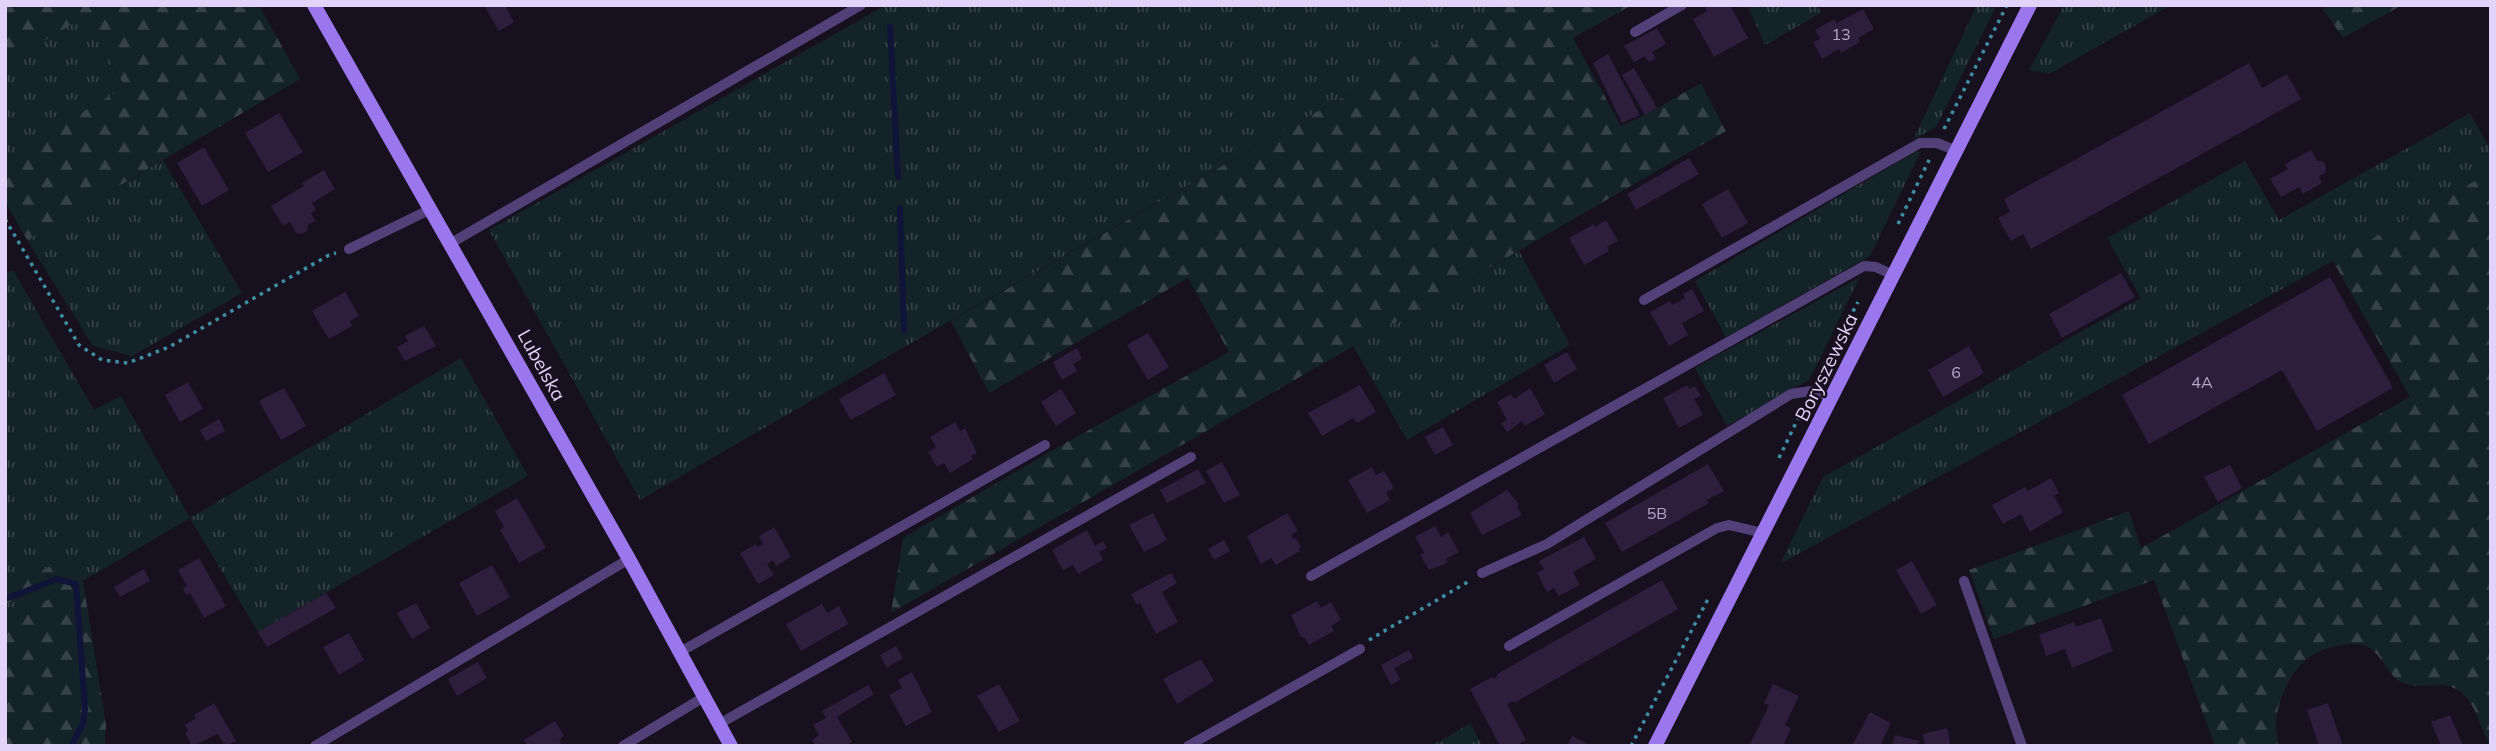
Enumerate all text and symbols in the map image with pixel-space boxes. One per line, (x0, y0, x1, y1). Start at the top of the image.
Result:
house number: 13 (1831, 24, 1851, 44)
street label: Boryszewska (1790, 309, 1862, 425)
street label: Lubelska (513, 325, 571, 405)
house number: 6 (1951, 362, 1961, 382)
house number: 4A (2191, 372, 2213, 392)
house number: 5B (1647, 503, 1667, 523)

